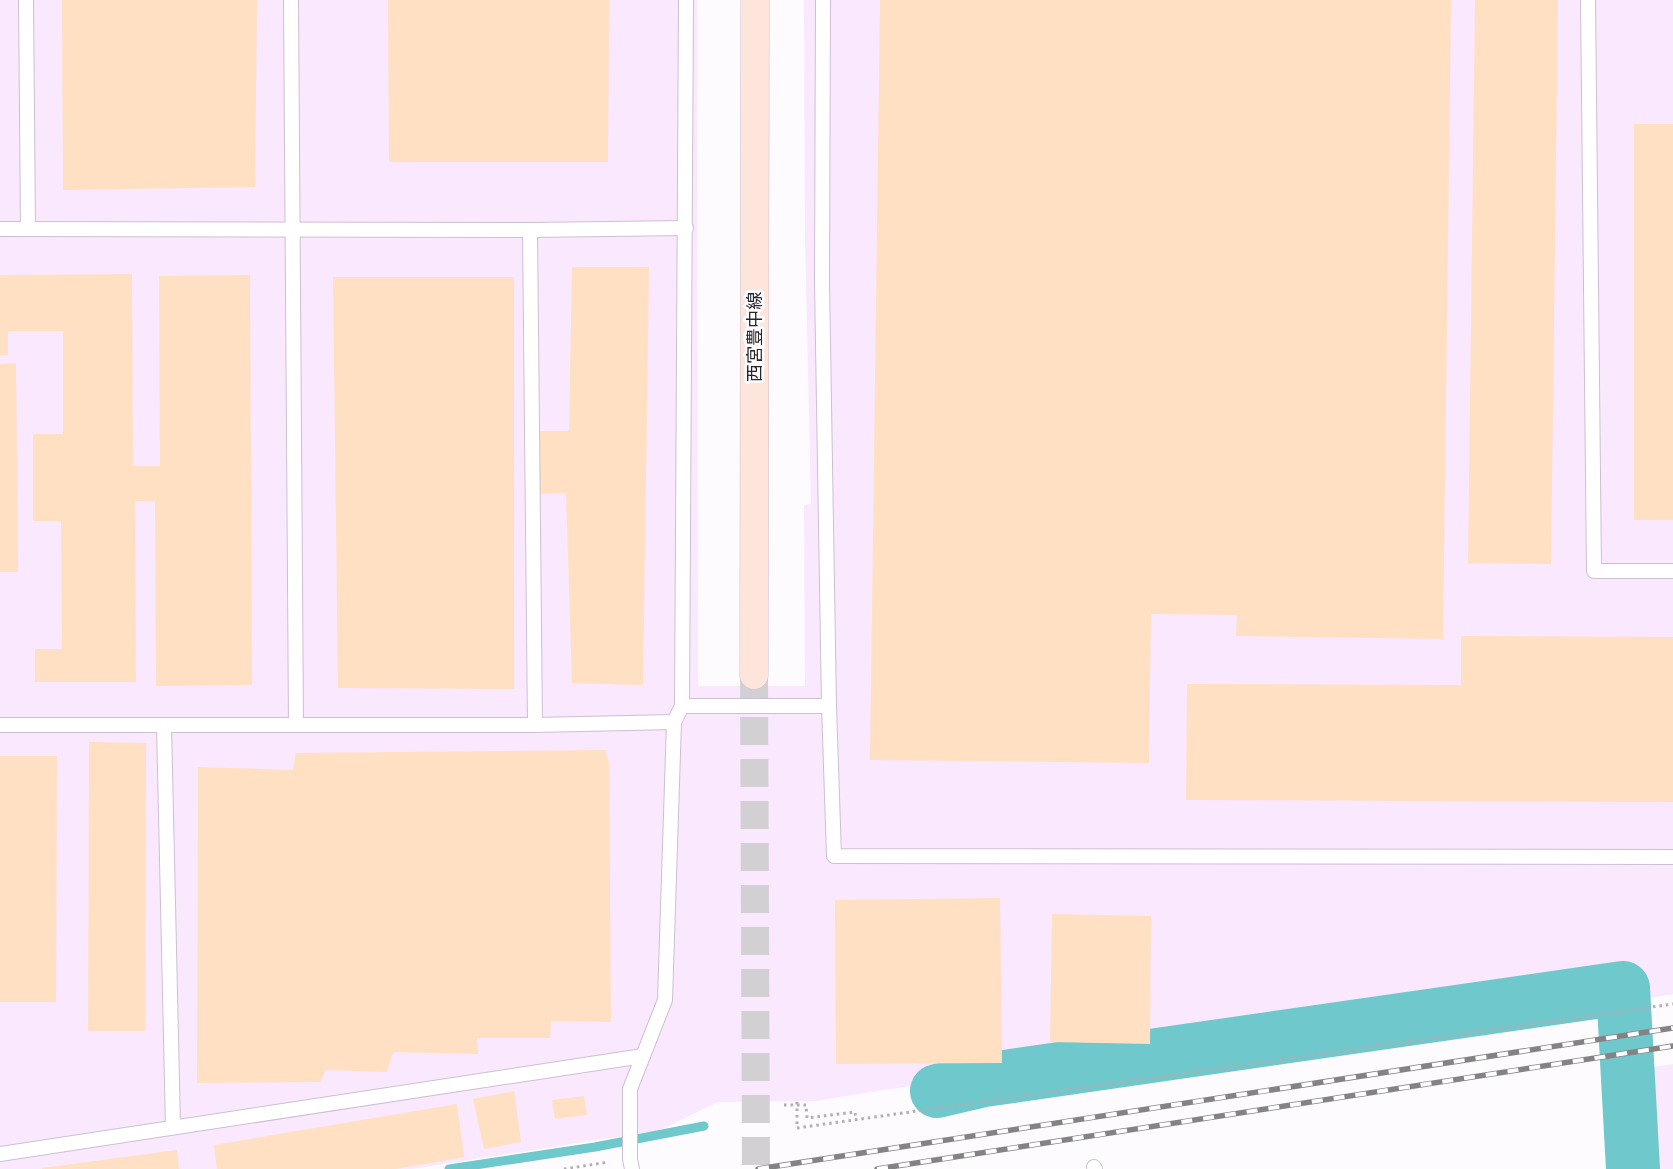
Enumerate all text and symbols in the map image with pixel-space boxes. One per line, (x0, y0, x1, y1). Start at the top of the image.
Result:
street label: 西宮豊中線 (743, 292, 766, 382)

